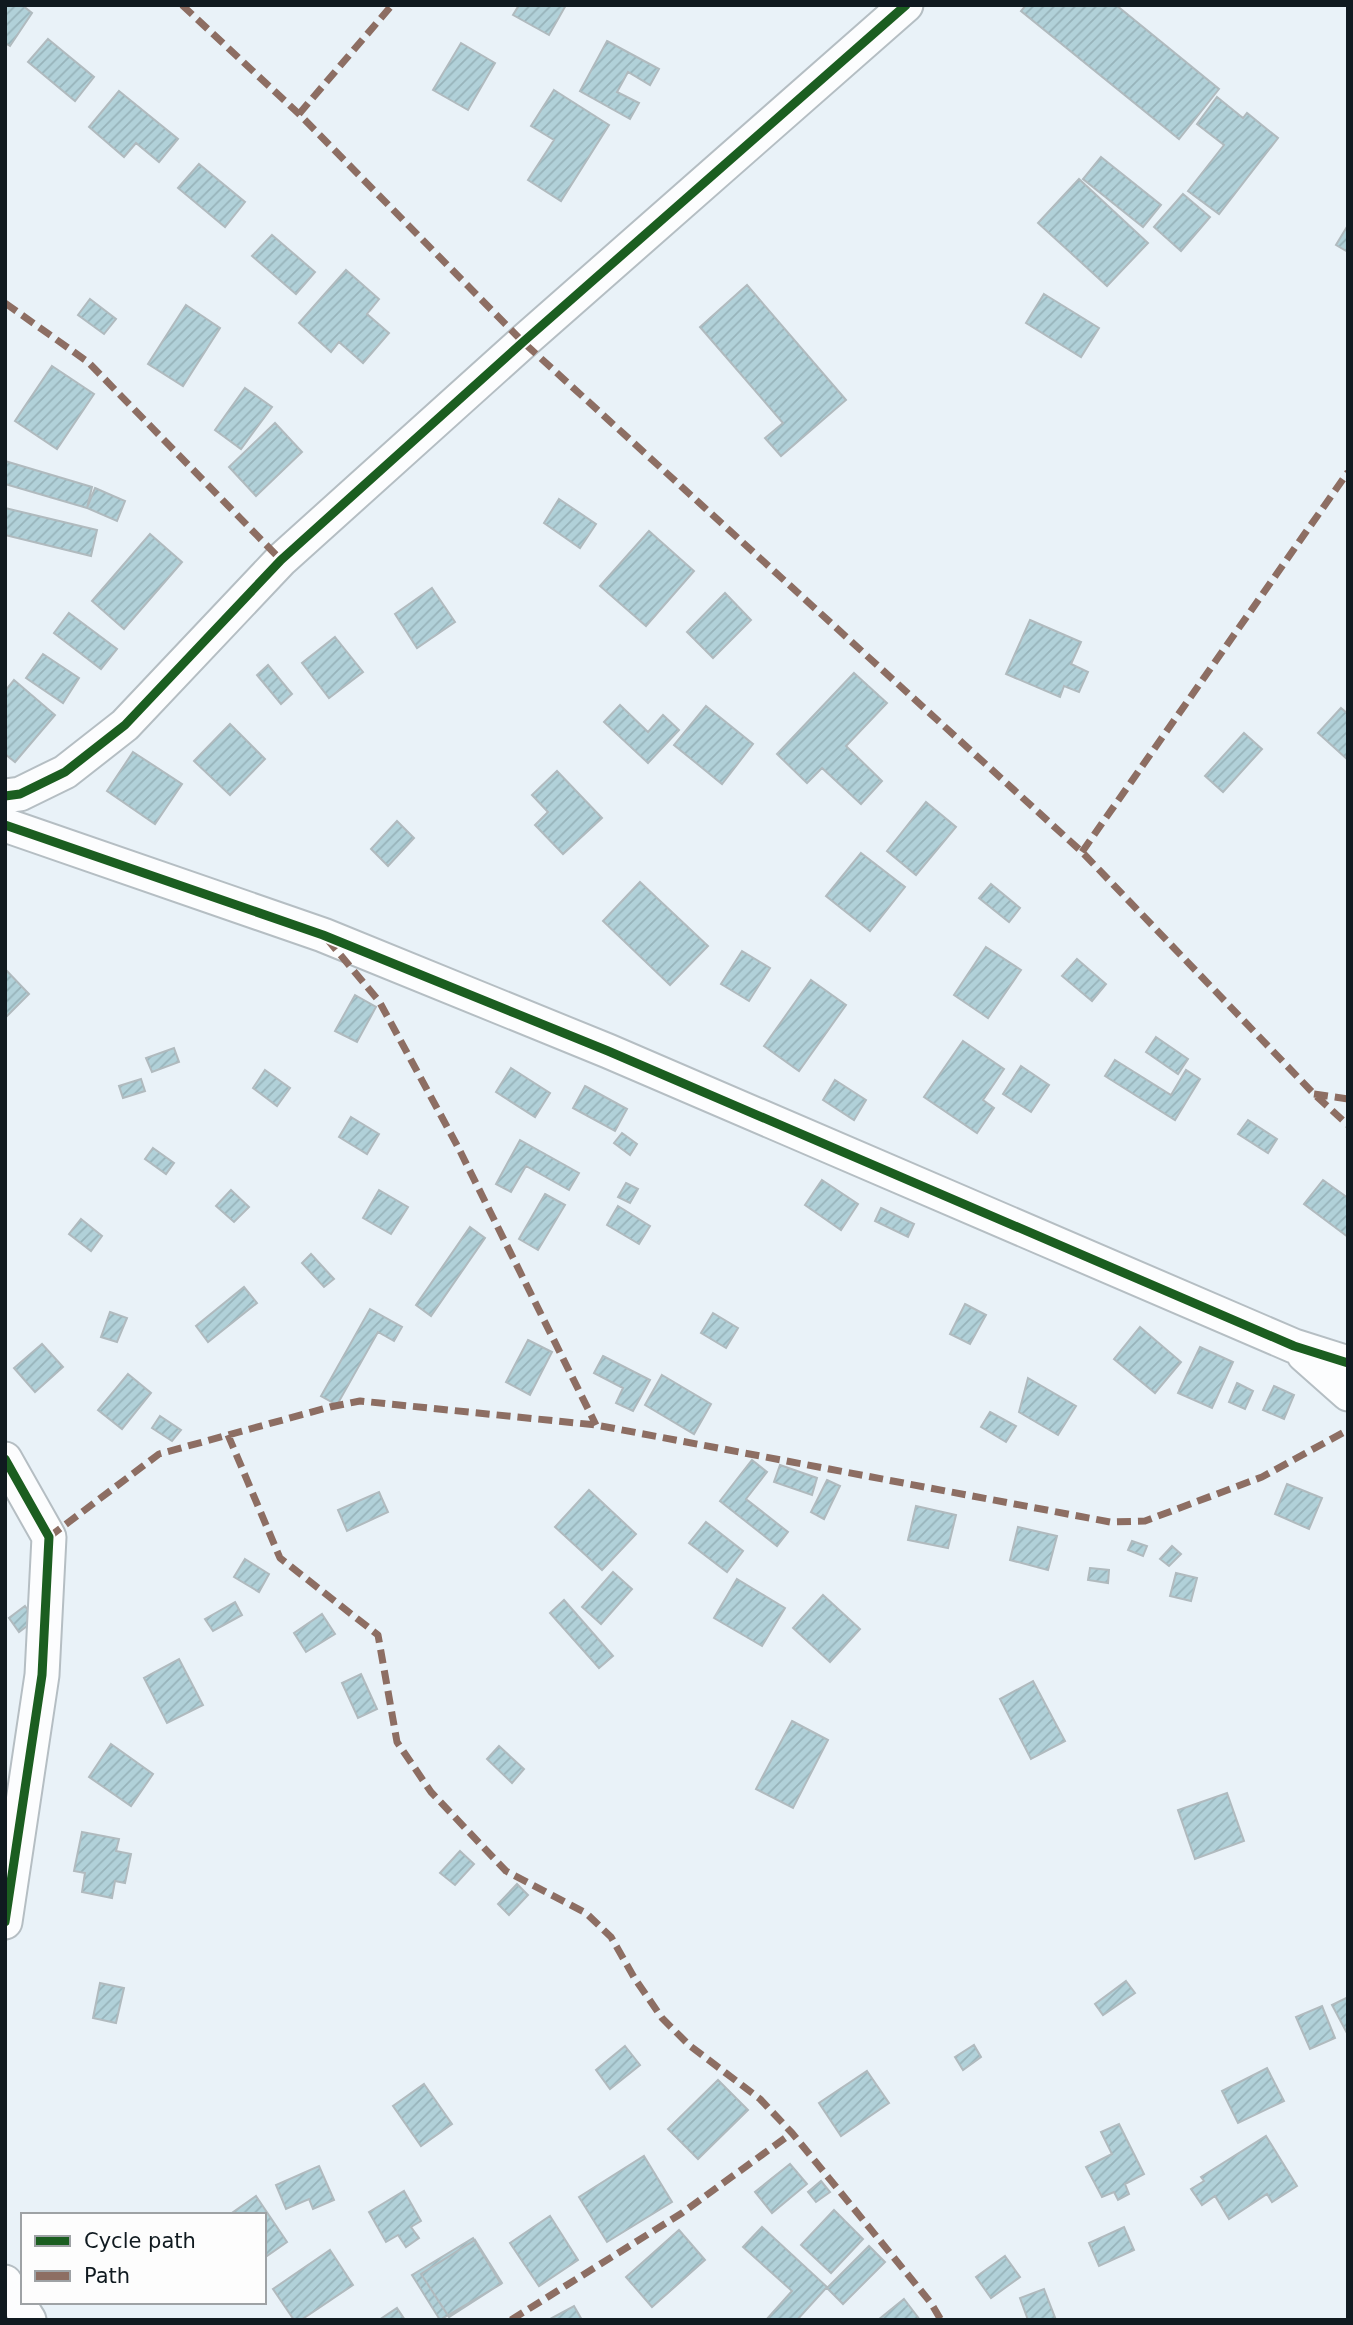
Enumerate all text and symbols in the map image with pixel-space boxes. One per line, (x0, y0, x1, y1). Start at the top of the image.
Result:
legend (21, 2213, 266, 2304)
text: Cycle path (84, 2229, 196, 2253)
text: Path (84, 2264, 130, 2288)

